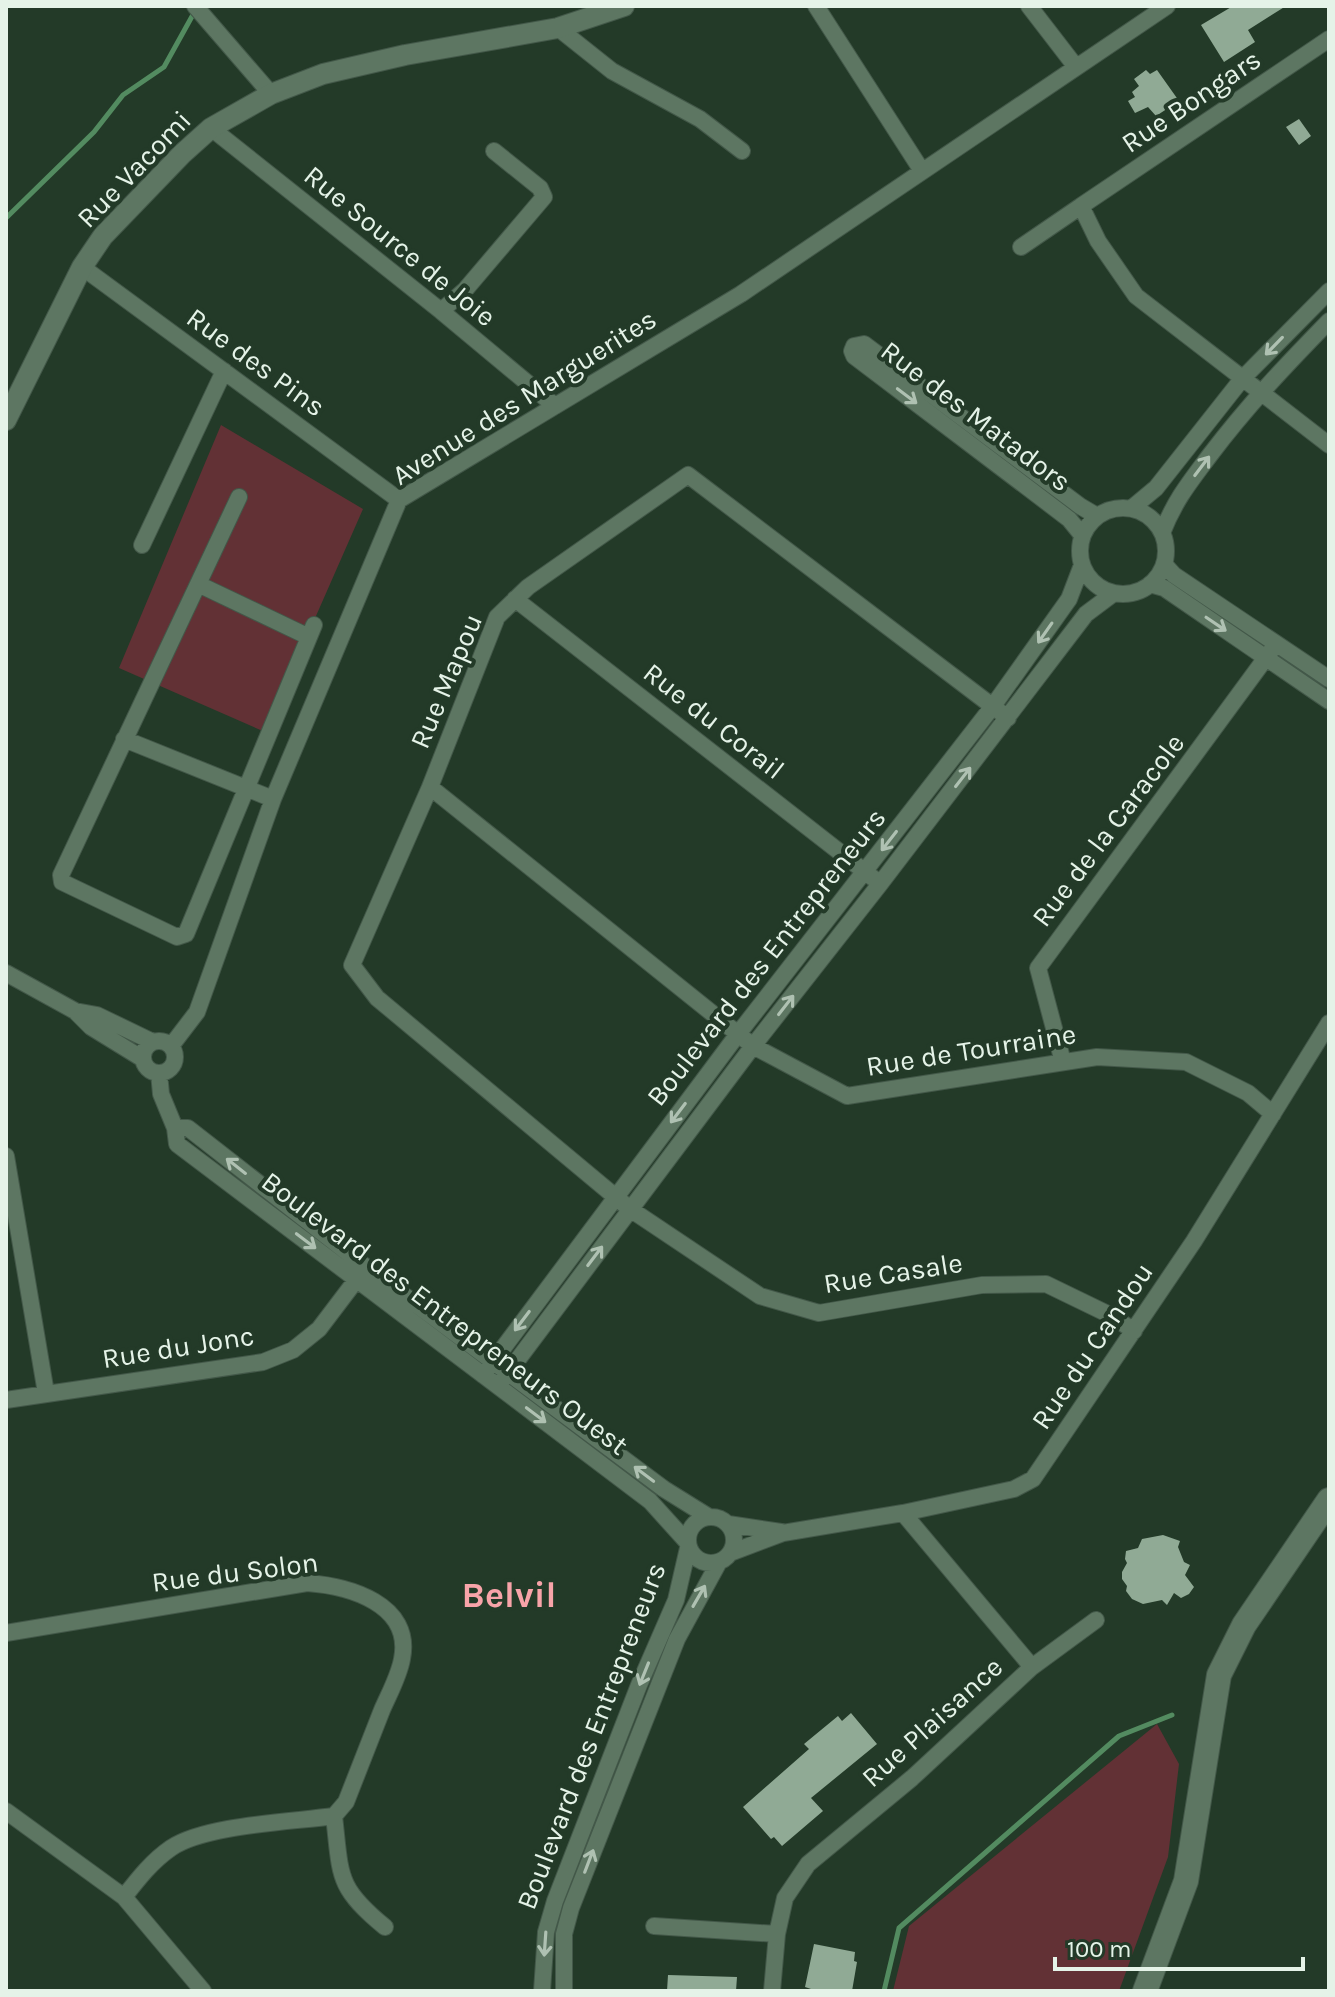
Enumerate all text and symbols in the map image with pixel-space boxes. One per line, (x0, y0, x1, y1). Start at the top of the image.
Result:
street label: Rue Bongars (1115, 42, 1267, 160)
street label: Rue Vacomi (70, 104, 198, 234)
street label: Rue Source de Joie (298, 159, 502, 333)
street label: Rue des Pins (180, 301, 332, 423)
street label: Avenue des Marguerites (386, 302, 662, 492)
street label: Rue des Matadors (875, 334, 1077, 498)
one-way arrow (1265, 336, 1284, 355)
one-way arrow (896, 388, 917, 405)
one-way arrow (1193, 456, 1210, 478)
street label: Rue Mapou (403, 609, 489, 753)
one-way arrow (1205, 616, 1227, 632)
one-way arrow (1037, 621, 1053, 643)
street label: Rue du Corail (637, 656, 791, 786)
street label: Rue de la Caracole (1025, 727, 1191, 933)
one-way arrow (954, 767, 971, 788)
street label: Boulevard des Entrepreneurs (640, 802, 892, 1112)
one-way arrow (880, 830, 897, 851)
one-way arrow (777, 995, 794, 1016)
street label: Rue de Tourraine (864, 1017, 1078, 1083)
one-way arrow (669, 1102, 686, 1123)
one-way arrow (226, 1157, 247, 1174)
street label: Boulevard des Entrepreneurs Ouest (255, 1164, 635, 1462)
one-way arrow (295, 1233, 317, 1250)
one-way arrow (586, 1246, 603, 1267)
street label: Rue Casale (821, 1246, 965, 1300)
street label: Rue du Candou (1024, 1256, 1160, 1436)
one-way arrow (514, 1310, 531, 1331)
street label: Rue du Jonc (100, 1319, 256, 1375)
one-way arrow (525, 1406, 546, 1423)
one-way arrow (634, 1466, 655, 1483)
street label: Rue du Solon (150, 1545, 320, 1599)
street label: Boulevard des Entrepreneurs (510, 1558, 672, 1914)
district label: Belvil (462, 1574, 556, 1616)
one-way arrow (692, 1584, 707, 1608)
street label: Rue Plaisance (855, 1650, 1009, 1794)
one-way arrow (635, 1661, 650, 1686)
one-way arrow (583, 1850, 597, 1874)
scale bar (1055, 1921, 1303, 1971)
one-way arrow (537, 1930, 552, 1957)
text: 100 m (1067, 1935, 1132, 1963)

